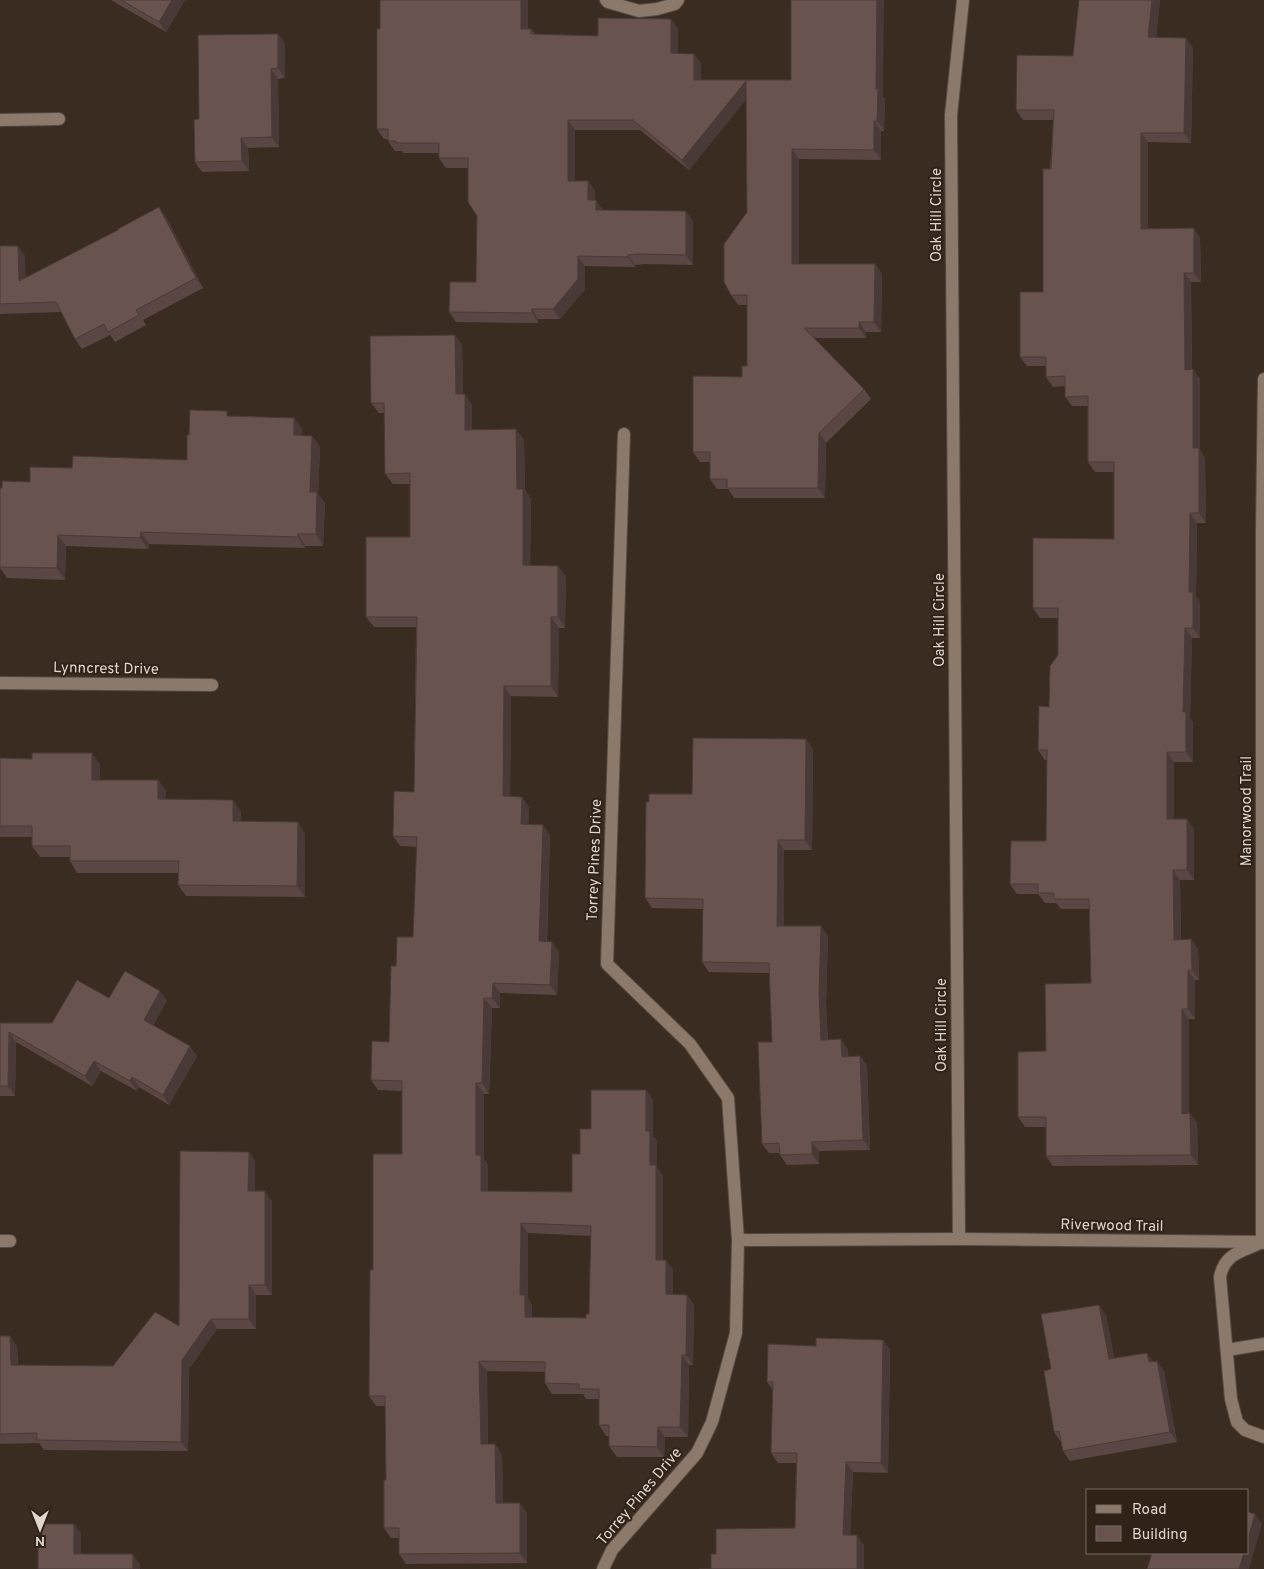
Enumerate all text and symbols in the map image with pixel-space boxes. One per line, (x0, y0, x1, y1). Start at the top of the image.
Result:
street label: Oak Hill Circle (928, 168, 947, 262)
street label: Oak Hill Circle (931, 573, 950, 667)
street label: Lynncrest Drive (53, 659, 159, 680)
street label: Manorwood Trail (1238, 756, 1257, 866)
street label: Torrey Pines Drive (584, 799, 607, 921)
street label: Oak Hill Circle (933, 978, 952, 1072)
street label: Riverwood Trail (1060, 1216, 1164, 1237)
street label: Torrey Pines Drive (594, 1444, 687, 1550)
legend (1086, 1489, 1249, 1554)
text: Road (1132, 1501, 1167, 1520)
north arrow (15, 1504, 65, 1554)
text: Building (1132, 1526, 1187, 1545)
text: N (35, 1532, 45, 1549)

